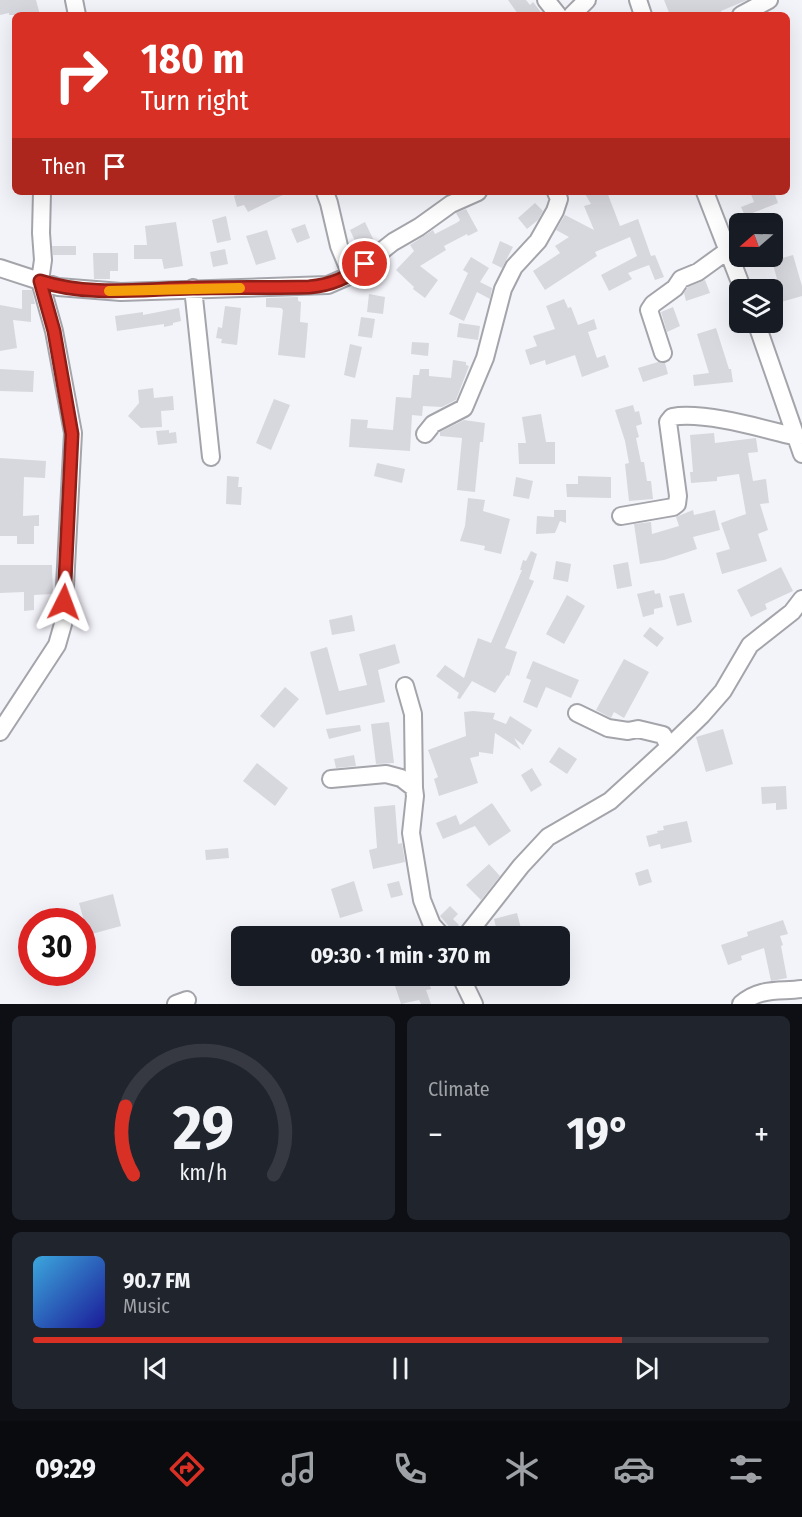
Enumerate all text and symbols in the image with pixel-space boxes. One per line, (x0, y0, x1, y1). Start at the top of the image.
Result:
text: 180 m (141, 34, 245, 84)
icon: right (42, 36, 120, 114)
text: Turn right (141, 85, 249, 117)
icon: arrive (98, 150, 131, 183)
text: Then (42, 153, 86, 180)
north arrow (729, 213, 783, 267)
map controls (729, 213, 783, 333)
pin (339, 238, 390, 289)
icon: arrive (348, 247, 381, 280)
button: layers (729, 279, 783, 333)
position arrow (32, 570, 96, 634)
speed limit sign: 30 (18, 908, 96, 986)
text: 09:30 · 1 min · 370 m (310, 942, 491, 969)
text: Climate (428, 1077, 490, 1101)
text: 29 (172, 1091, 234, 1166)
text: 19° (567, 1107, 630, 1161)
text: − (428, 1115, 443, 1155)
text: + (754, 1115, 769, 1155)
text: km/h (180, 1160, 227, 1186)
text: 90.7 FM (123, 1267, 190, 1294)
text: Music (123, 1294, 170, 1318)
icon: previous (139, 1352, 172, 1385)
icon: pause (384, 1352, 417, 1385)
icon: next (630, 1352, 663, 1385)
icon: directions (166, 1448, 208, 1490)
icon: music (278, 1448, 320, 1490)
icon: phone (389, 1448, 431, 1490)
icon: climate (501, 1448, 543, 1490)
icon: car (613, 1448, 655, 1490)
icon: filters (725, 1448, 767, 1490)
text: 09:29 (35, 1453, 96, 1485)

